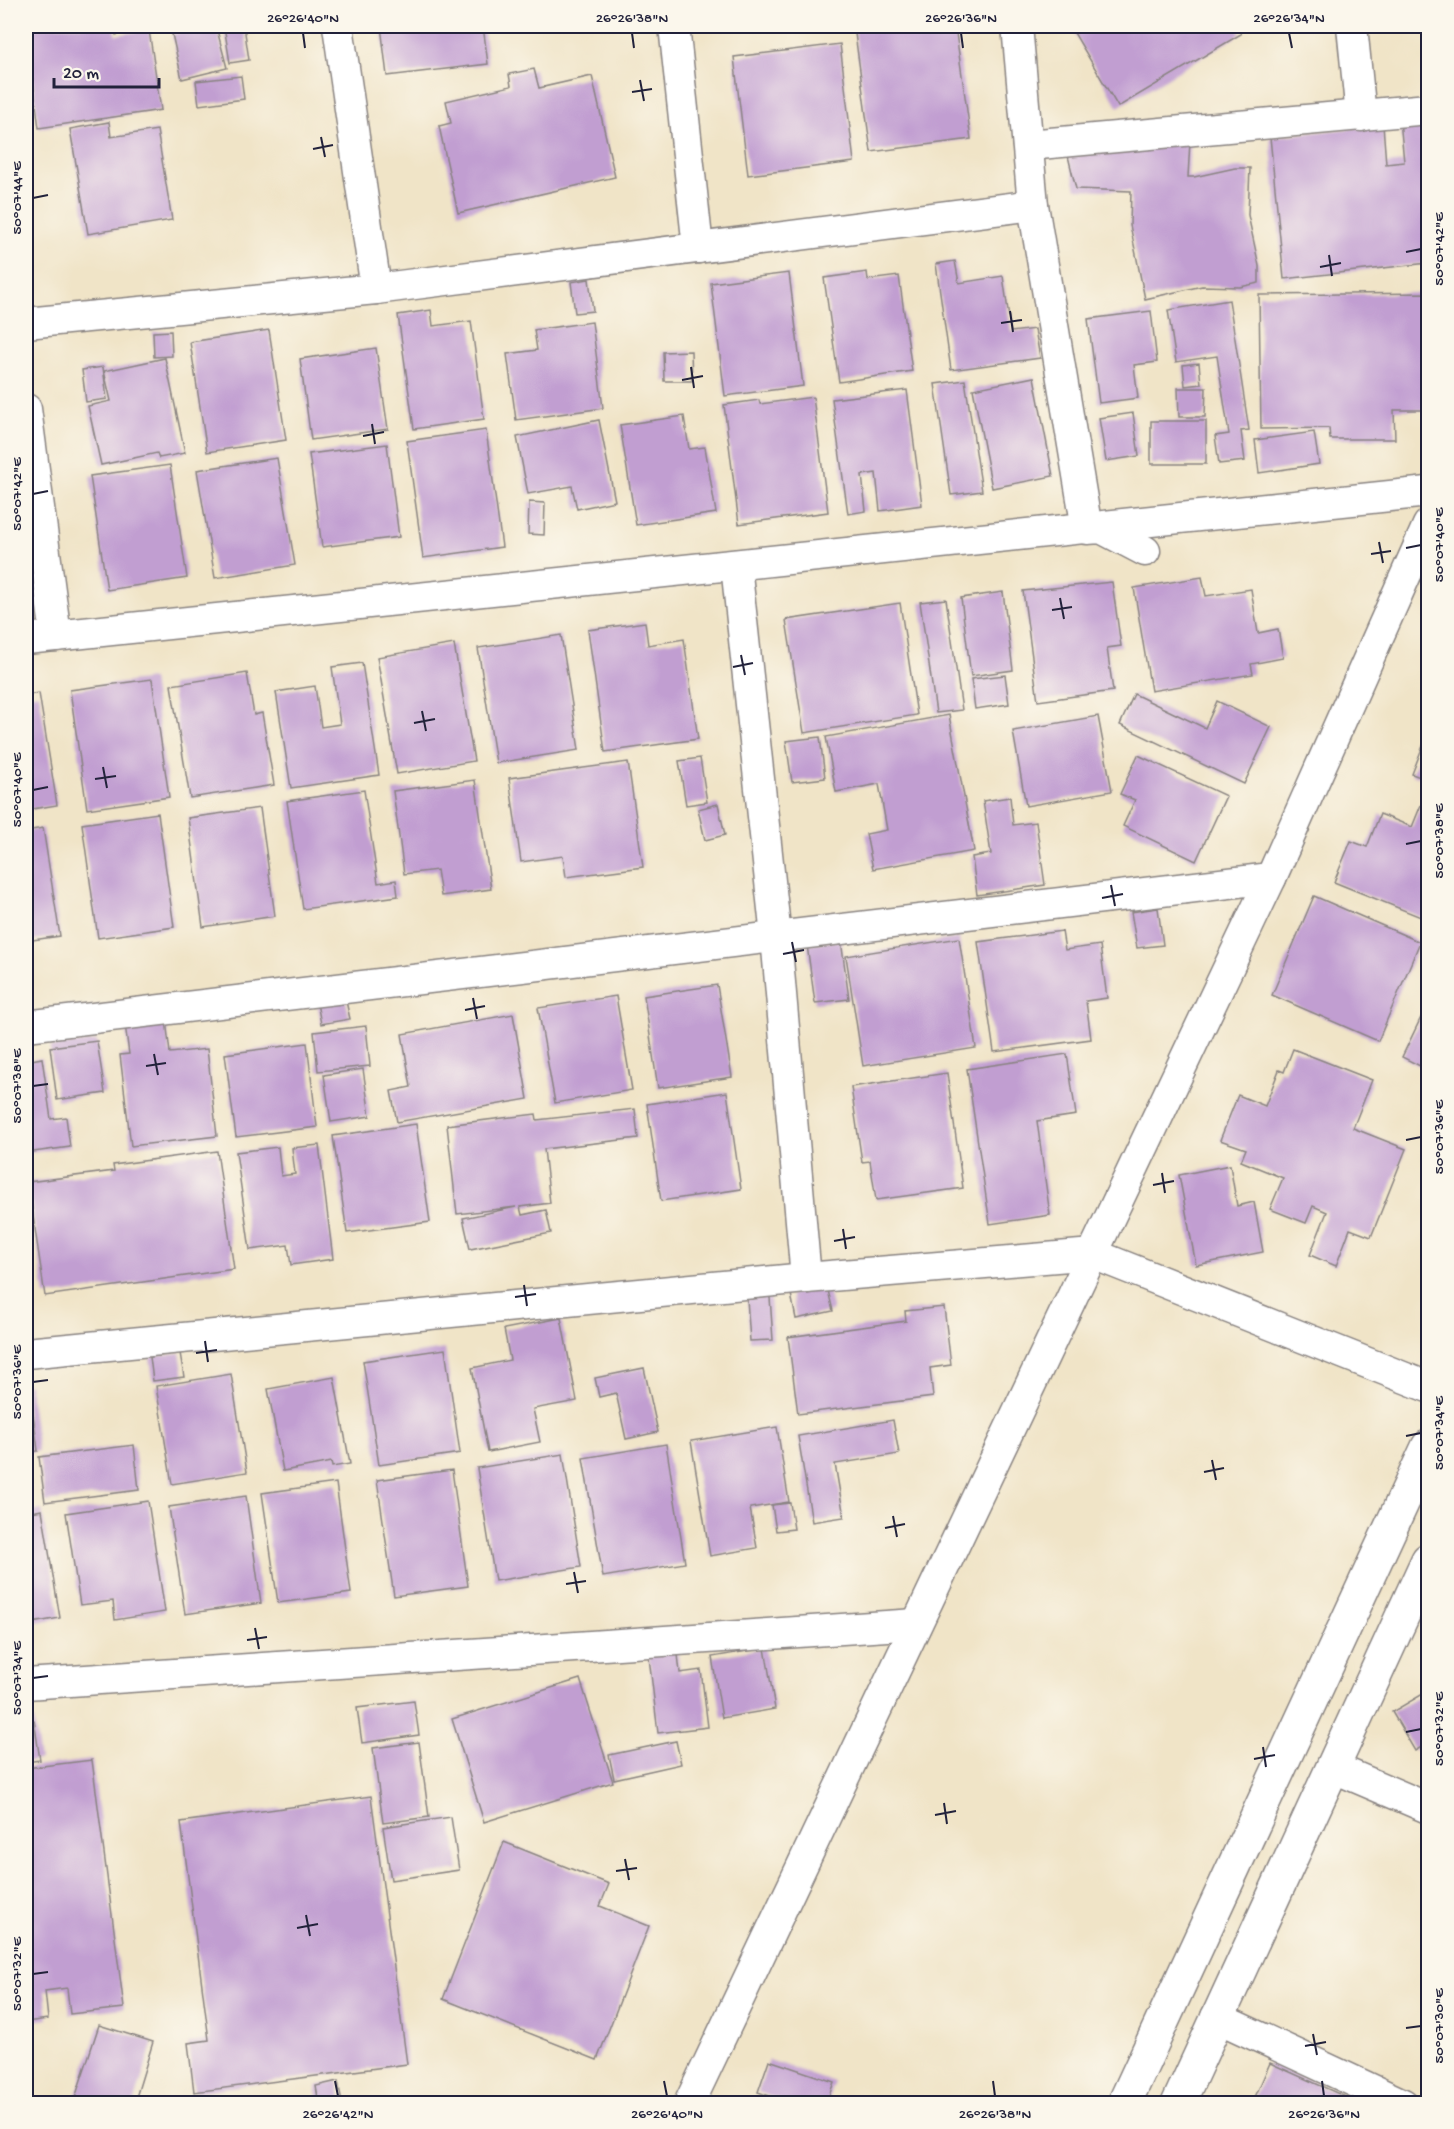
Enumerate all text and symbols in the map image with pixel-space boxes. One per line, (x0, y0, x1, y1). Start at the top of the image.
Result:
text: 26°26'40"N (267, 10, 339, 28)
text: 26°26'38"N (596, 10, 668, 28)
text: 26°26'36"N (925, 10, 997, 28)
text: 26°26'34"N (1253, 10, 1325, 28)
scale bar (54, 51, 159, 89)
text: 20 m (63, 64, 99, 85)
text: 50°07'44"E (9, 161, 27, 235)
text: 50°07'42"E (1431, 212, 1449, 286)
text: 50°07'42"E (9, 457, 27, 531)
text: 50°07'40"E (1431, 507, 1449, 582)
text: 50°07'40"E (9, 752, 27, 827)
text: 50°07'38"E (1431, 803, 1449, 878)
text: 50°07'38"E (9, 1048, 27, 1123)
text: 50°07'36"E (1431, 1099, 1449, 1174)
text: 50°07'36"E (9, 1344, 27, 1419)
text: 50°07'34"E (1431, 1395, 1449, 1470)
text: 50°07'34"E (9, 1640, 27, 1715)
text: 50°07'32"E (1431, 1691, 1449, 1766)
text: 50°07'32"E (9, 1936, 27, 2011)
text: 50°07'30"E (1431, 1988, 1449, 2064)
text: 26°26'42"N (303, 2106, 374, 2124)
text: 26°26'40"N (631, 2106, 703, 2124)
text: 26°26'38"N (959, 2106, 1031, 2124)
text: 26°26'36"N (1288, 2106, 1360, 2124)

